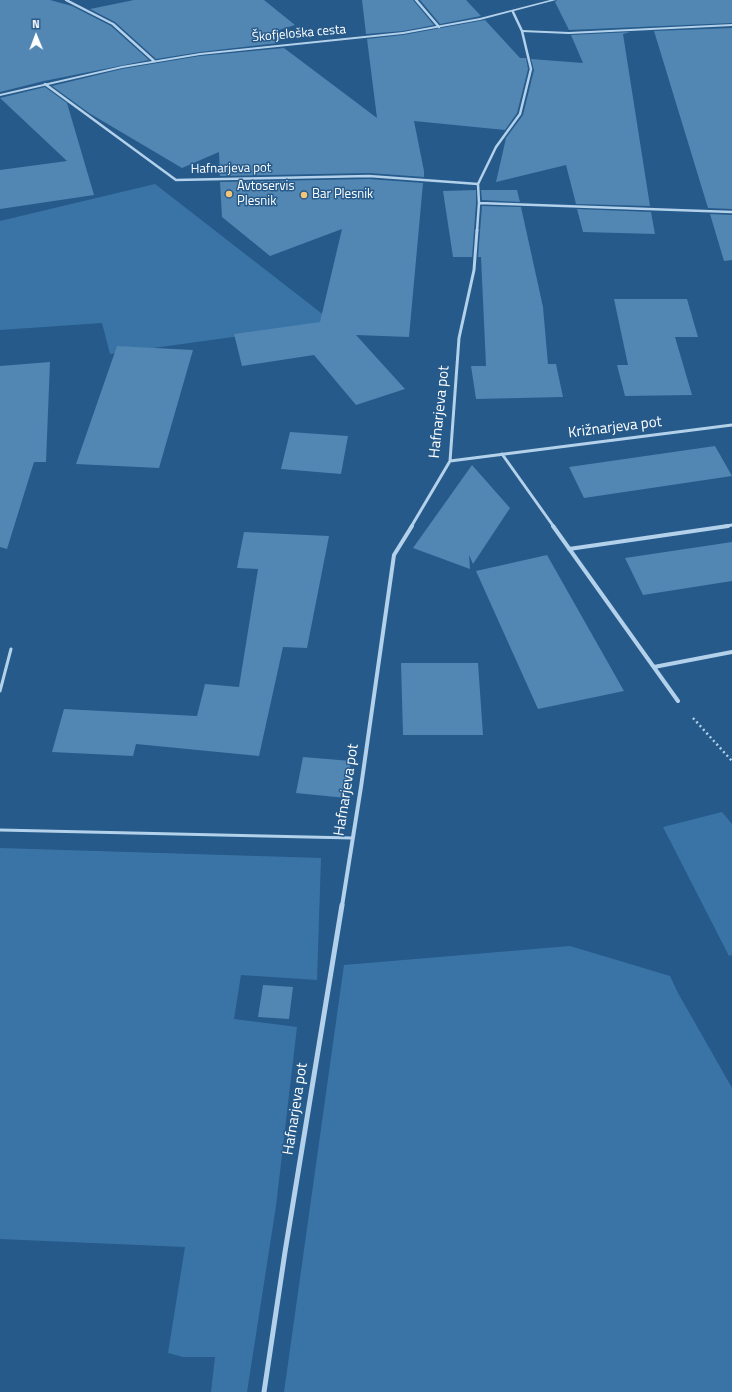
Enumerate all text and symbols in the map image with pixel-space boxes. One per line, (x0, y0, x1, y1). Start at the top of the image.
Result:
north arrow (16, 16, 56, 56)
text: N (32, 16, 40, 32)
street label: Škofjeloška cesta (251, 22, 347, 46)
street label: Hafnarjeva pot (191, 160, 271, 178)
place label: Avtoservis Plesnik (237, 179, 294, 210)
place label: Bar Plesnik (312, 187, 373, 203)
marker: Avtoservis Plesnik (224, 189, 234, 199)
marker: Bar Plesnik (299, 190, 309, 200)
street label: Hafnarjeva pot (426, 365, 454, 459)
street label: Križnarjeva pot (567, 413, 663, 443)
street label: Hafnarjeva pot (331, 743, 363, 837)
street label: Hafnarjeva pot (280, 1062, 312, 1156)

